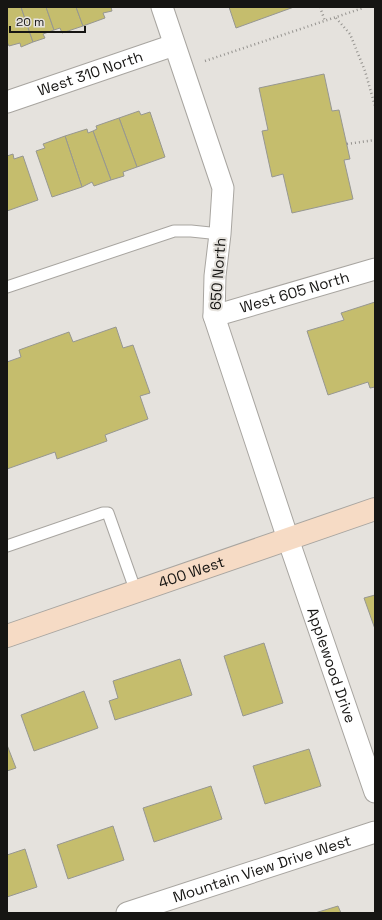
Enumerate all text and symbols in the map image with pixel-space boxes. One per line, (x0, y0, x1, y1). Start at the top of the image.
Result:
scale bar (10, 8, 85, 34)
text: 20 m (16, 14, 44, 30)
street label: West 310 North (35, 46, 145, 100)
street label: 650 North (205, 237, 230, 311)
street label: West 605 North (238, 267, 351, 317)
street label: 400 West (156, 552, 227, 592)
street label: Applewood Drive (303, 605, 361, 726)
street label: Mountain View Drive West (170, 830, 353, 906)

